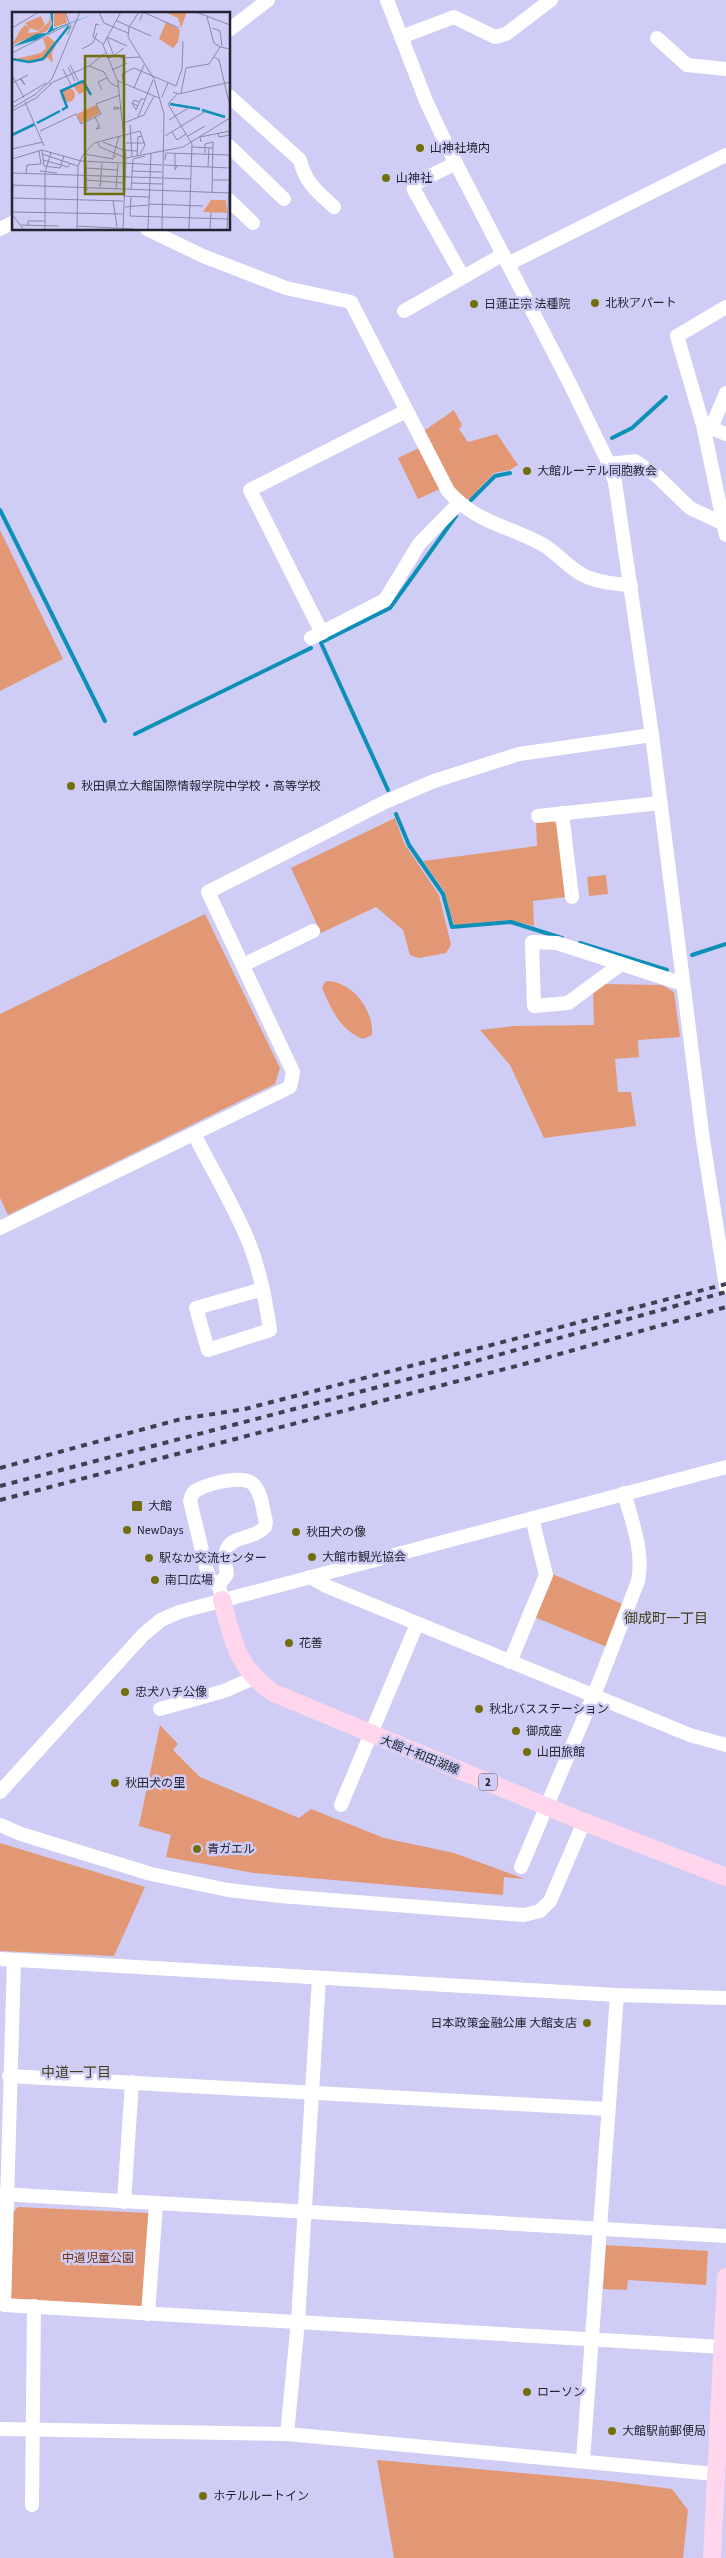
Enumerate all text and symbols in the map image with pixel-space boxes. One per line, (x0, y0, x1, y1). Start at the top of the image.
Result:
inset map (12, 12, 230, 230)
place label: 山神社境内 (430, 140, 490, 157)
marker: 山神社境内 (414, 142, 426, 154)
place label: 山神社 (396, 170, 432, 187)
marker: 山神社 (380, 172, 392, 184)
place label: 北秋アパート (605, 295, 677, 312)
place label: 日蓮正宗 法種院 (484, 296, 570, 313)
marker: 北秋アパート (589, 297, 601, 309)
marker: 日蓮正宗 法種院 (468, 298, 480, 310)
place label: 大館ルーテル同胞教会 (537, 463, 657, 480)
marker: 大館ルーテル同胞教会 (521, 465, 533, 477)
place label: 秋田県立大館国際情報学院中学校・高等学校 (81, 778, 321, 795)
marker: 秋田県立大館国際情報学院中学校・高等学校 (65, 780, 77, 792)
place label: 大館 (148, 1498, 172, 1515)
marker: 大館 (130, 1499, 144, 1513)
place label: NewDays (137, 1522, 183, 1539)
marker: NewDays (121, 1524, 133, 1536)
place label: 秋田犬の像 (306, 1524, 366, 1541)
marker: 秋田犬の像 (290, 1526, 302, 1538)
place label: 大館市観光協会 (322, 1549, 406, 1566)
place label: 駅なか交流センター (159, 1550, 267, 1567)
marker: 大館市観光協会 (306, 1551, 318, 1563)
marker: 駅なか交流センター (143, 1552, 155, 1564)
place label: 南口広場 (165, 1572, 213, 1589)
marker: 南口広場 (149, 1574, 161, 1586)
district label: 御成町一丁目 (624, 1609, 708, 1629)
place label: 花善 (299, 1635, 323, 1652)
marker: 花善 (283, 1637, 295, 1649)
place label: 忠犬ハチ公像 (135, 1684, 207, 1701)
marker: 忠犬ハチ公像 (119, 1686, 131, 1698)
place label: 秋北バスステーション (489, 1701, 609, 1718)
marker: 秋北バスステーション (473, 1703, 485, 1715)
place label: 御成座 (526, 1723, 562, 1740)
marker: 御成座 (510, 1725, 522, 1737)
street label: 大館十和田湖線 (378, 1732, 462, 1779)
place label: 山田旅館 (537, 1744, 585, 1761)
marker: 山田旅館 (521, 1746, 533, 1758)
road number: 2 (479, 1774, 497, 1790)
place label: 秋田犬の里 (125, 1775, 185, 1792)
marker: 秋田犬の里 (109, 1777, 121, 1789)
place label: 青ガエル (207, 1841, 255, 1858)
marker: 青ガエル (191, 1843, 203, 1855)
place label: 日本政策金融公庫 大館支店 (431, 2015, 577, 2032)
marker: 日本政策金融公庫 大館支店 (581, 2017, 593, 2029)
district label: 中道一丁目 (41, 2063, 111, 2083)
park label: 中道児童公園 (62, 2250, 134, 2267)
place label: ローソン (537, 2384, 585, 2401)
marker: ローソン (521, 2386, 533, 2398)
place label: 大館駅前郵便局 (622, 2423, 706, 2440)
marker: 大館駅前郵便局 (606, 2425, 618, 2437)
place label: ホテルルートイン (213, 2488, 309, 2505)
marker: ホテルルートイン (197, 2490, 209, 2502)

